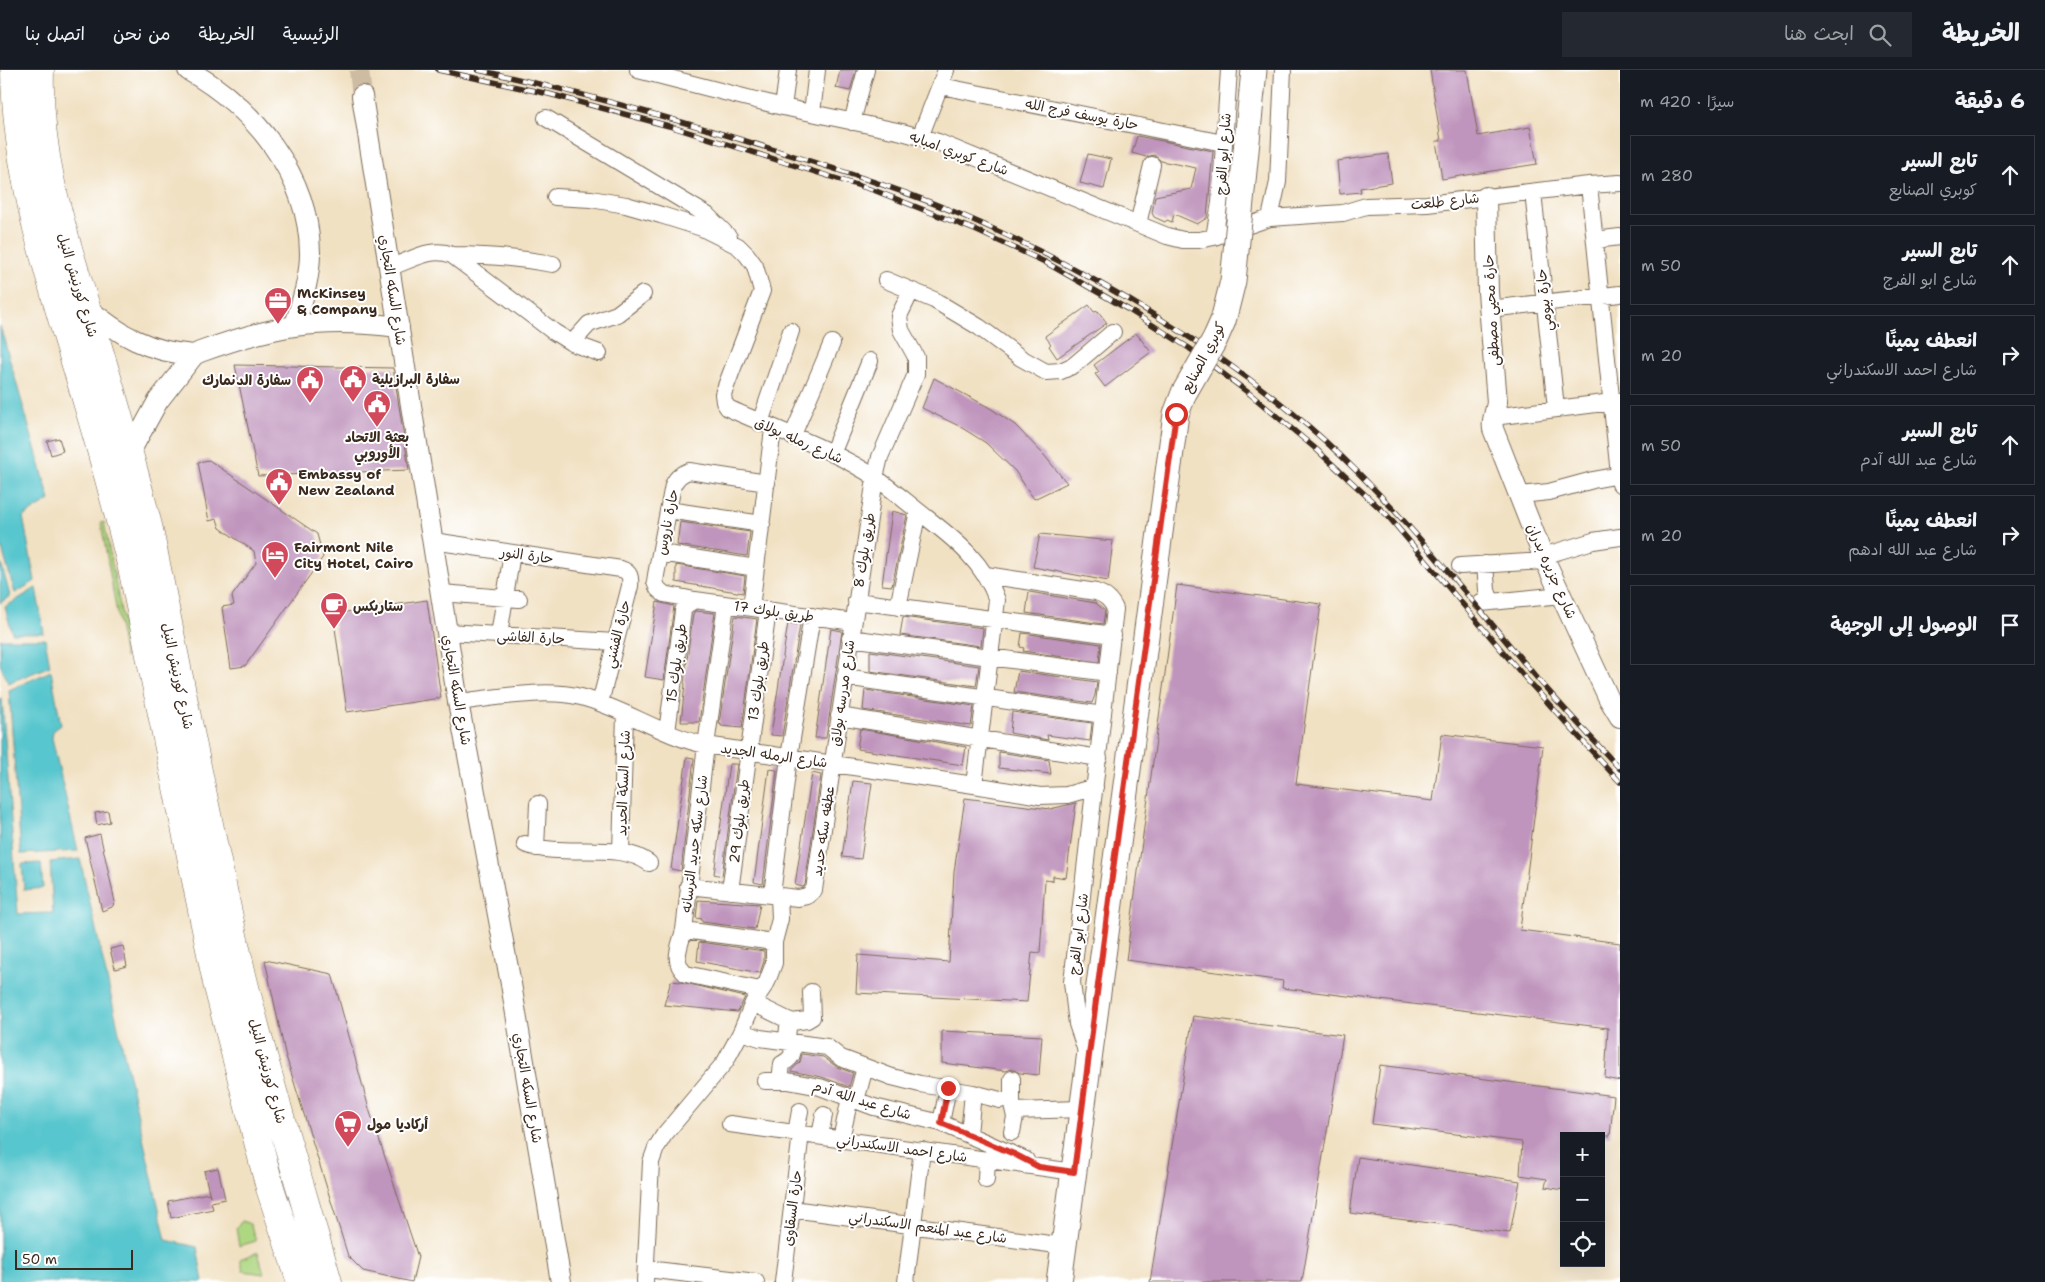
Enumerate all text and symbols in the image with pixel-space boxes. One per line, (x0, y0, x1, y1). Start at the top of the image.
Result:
search box (1562, 12, 1912, 57)
text: الخريطة (1942, 17, 2020, 49)
text: ابحث هنا (1784, 21, 1854, 46)
icon: search (1866, 21, 1894, 49)
text: اتصل بنا (25, 22, 85, 46)
text: من نحن (113, 22, 171, 46)
text: الخريطة (199, 22, 255, 46)
text: الرئيسية (283, 22, 339, 46)
text: 6 دقيقة (1955, 87, 2025, 115)
text: سيرًا · 420 m (1640, 91, 1734, 112)
street label: حارة يوسف فرج الله (1024, 94, 1140, 135)
street label: شارع ابو الفرج (1211, 112, 1236, 196)
street label: شارع كوبري امبابه (906, 127, 1011, 181)
text: تابع السير (1903, 148, 1977, 173)
icon: ahead (1996, 161, 2024, 189)
text: 280 m (1641, 165, 1693, 186)
text: كوبري الصنايع (1889, 179, 1977, 200)
street label: شارع طلعت (1410, 188, 1480, 215)
street label: شارع كورنيش النيل (53, 231, 102, 340)
street label: شارع السكه التجاري (373, 233, 411, 347)
text: تابع السير (1903, 238, 1977, 263)
icon: ahead (1996, 251, 2024, 279)
street label: حارة محيي مصطفى (1479, 253, 1507, 366)
text: 50 m (1641, 255, 1681, 276)
street label: حارة بيومي (1532, 267, 1560, 332)
text: شارع ابو الفرج (1883, 269, 1977, 290)
place label: McKinsey & Company (297, 284, 377, 318)
office icon: McKinsey & Company (263, 286, 293, 325)
street label: كوبري الصنايع (1177, 319, 1231, 396)
text: انعطف يمينًا (1886, 328, 1977, 353)
icon: right (1996, 341, 2024, 369)
text: 20 m (1641, 345, 1682, 366)
text: شارع احمد الاسكندراني (1826, 359, 1977, 380)
public building icon: سفارة البرازيلية (338, 364, 368, 403)
public building icon: سفارة الدنمارك (295, 365, 325, 404)
place label: سفارة البرازيلية (372, 370, 460, 388)
place label: سفارة الدنمارك (202, 371, 291, 389)
public building icon: بعثة الاتحاد الأوروبي (362, 389, 392, 428)
route start (1165, 403, 1188, 426)
street label: شارع رمله بولاق (752, 413, 846, 468)
text: تابع السير (1903, 418, 1977, 443)
place label: بعثة الاتحاد الأوروبي (345, 428, 409, 466)
icon: ahead (1996, 431, 2024, 459)
text: 50 m (1641, 435, 1681, 456)
text: شارع عبد الله آدم (1860, 449, 1977, 470)
place label: Embassy of New Zealand (298, 465, 395, 499)
public building icon: Embassy of New Zealand (264, 467, 294, 506)
street label: حارة ناروس (652, 487, 682, 557)
text: انعطف يمينًا (1886, 508, 1977, 533)
street label: طريق بلوك 8 (849, 511, 880, 589)
street label: شارع جزيره بدران (1522, 521, 1581, 622)
icon: right (1996, 521, 2024, 549)
text: 20 m (1641, 525, 1682, 546)
place label: Fairmont Nile City Hotel, Cairo (294, 538, 413, 572)
text: شارع عبد الله ادهم (1848, 539, 1977, 560)
hotel icon: Fairmont Nile City Hotel, Cairo (260, 540, 290, 579)
street label: حارة النور (498, 542, 555, 569)
cafe icon: ستاربكس (319, 591, 349, 630)
street label: طريق بلوك 17 (733, 596, 815, 627)
place label: ستاربكس (353, 597, 403, 615)
street label: حارة الفشني (600, 598, 638, 671)
icon: arrive (1996, 611, 2024, 639)
text: الوصول إلى الوجهة (1830, 612, 1977, 637)
street label: شارع كورنيش النيل (157, 621, 198, 731)
street label: طريق بلوك 15 (662, 622, 691, 704)
street label: حارة الفاشى (496, 626, 566, 648)
street label: شارع السكه التجاري (436, 633, 476, 747)
street label: شارع مدرسه بولاق (826, 639, 859, 748)
street label: طريق بلوك 13 (743, 640, 774, 722)
street label: شارع السكة الحديد (612, 730, 635, 836)
street label: شارع الرمله الجديد (719, 739, 829, 772)
street label: شارع سكه حديد الترسانه (677, 774, 712, 914)
street label: طريق بلوك 29 (725, 778, 754, 864)
street label: عطفه سكه حديد (808, 785, 838, 877)
street label: شارع ابو الفرج (1064, 892, 1093, 976)
street label: شارع كورنيش النيل (244, 1016, 291, 1126)
street label: شارع السكه التجاري (507, 1031, 547, 1145)
street label: شارع عبد الله آدم (810, 1076, 914, 1126)
route end (937, 1077, 960, 1100)
supermarket icon: أركاديا مول (333, 1109, 363, 1148)
place label: أركاديا مول (367, 1115, 428, 1134)
street label: شارع احمد الاسكندراني (835, 1130, 969, 1170)
map controls (1560, 1132, 1605, 1267)
button: + (1560, 1132, 1605, 1177)
street label: حارة السقاوى (778, 1169, 807, 1247)
button: − (1560, 1177, 1605, 1222)
street label: شارع عبد المنعم الاسكندراني (847, 1207, 1008, 1251)
button: locate (1560, 1222, 1605, 1267)
scale bar (15, 1247, 132, 1270)
text: 50 m (22, 1250, 57, 1268)

